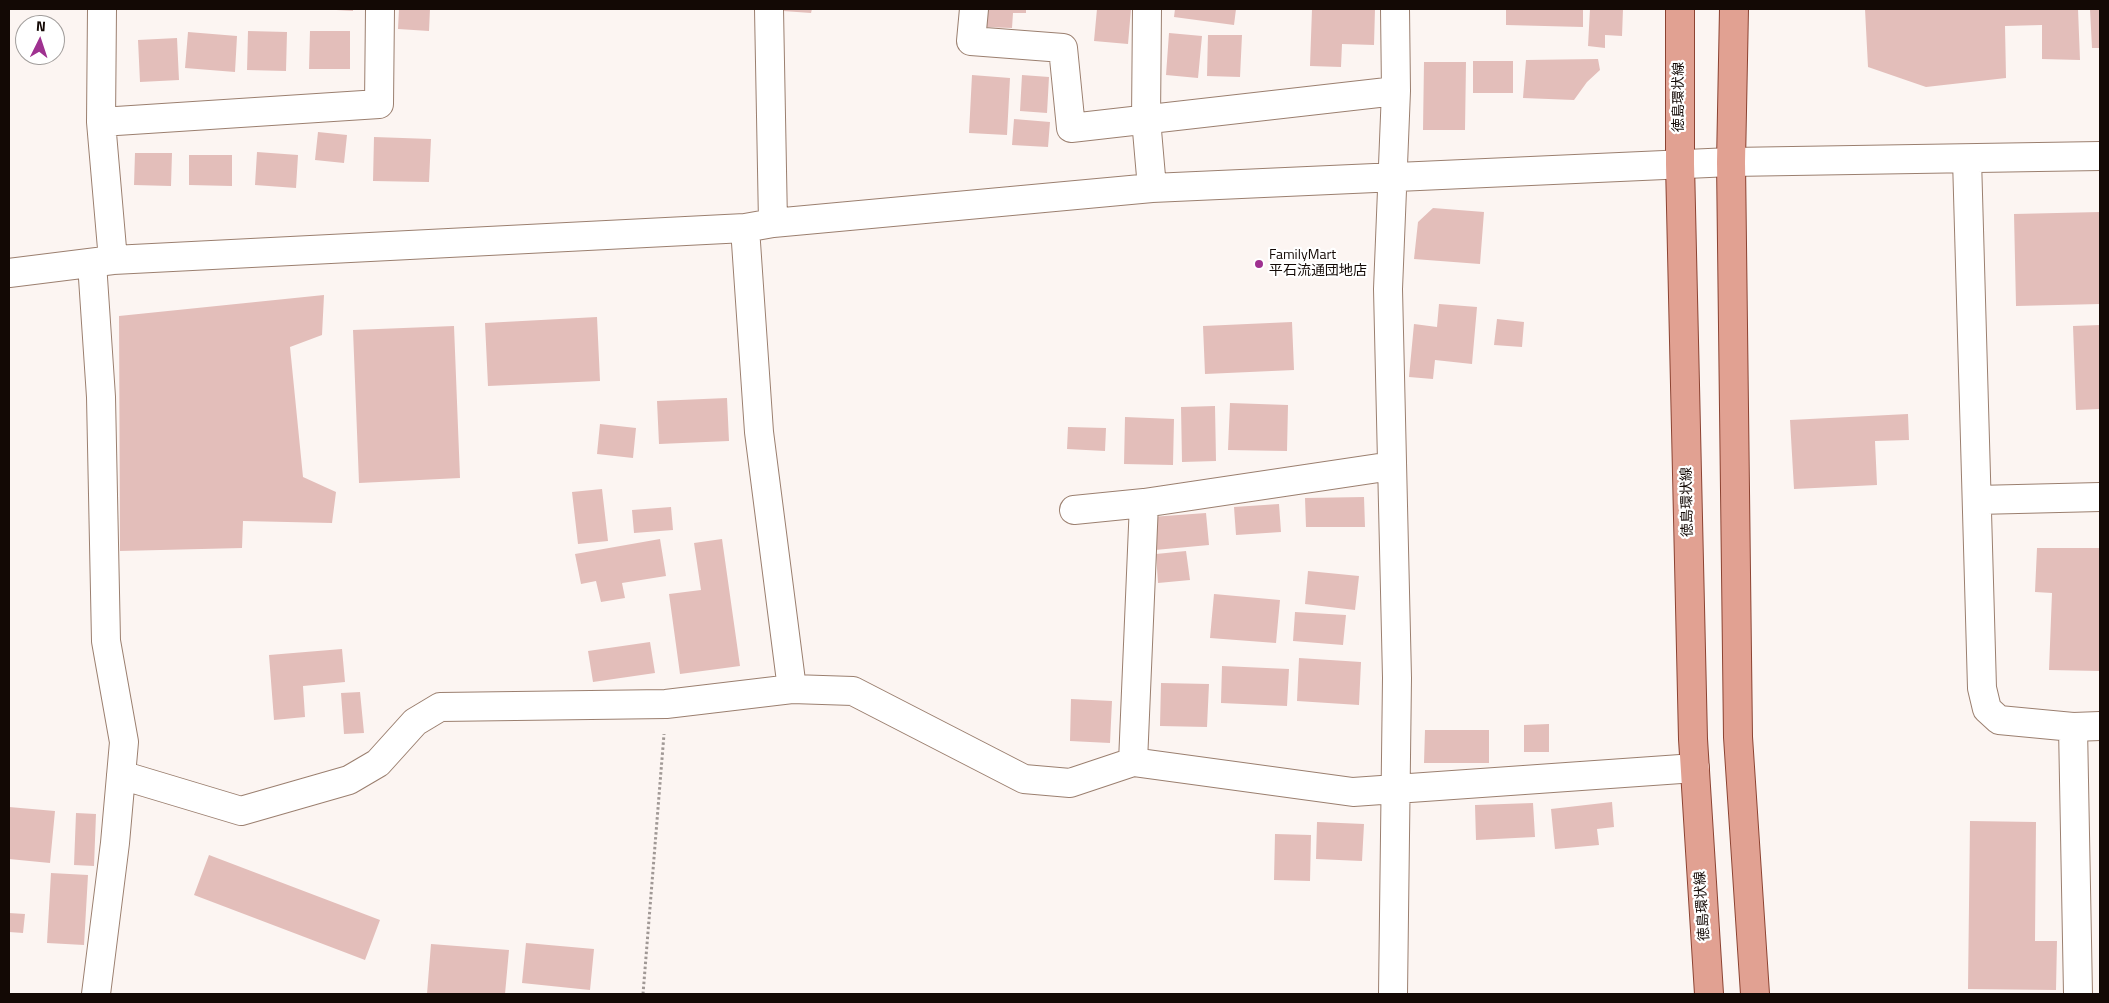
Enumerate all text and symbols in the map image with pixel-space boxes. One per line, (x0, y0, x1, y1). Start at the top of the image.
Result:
north arrow (15, 15, 65, 65)
text: N (35, 15, 47, 36)
street label: 徳島環状線 (1672, 62, 1688, 132)
place label: FamilyMart 平石流通団地店 (1269, 248, 1367, 280)
marker: FamilyMart 平石流通団地店 (1253, 258, 1265, 270)
street label: 徳島環状線 (1679, 467, 1697, 537)
street label: 徳島環状線 (1692, 870, 1714, 942)

